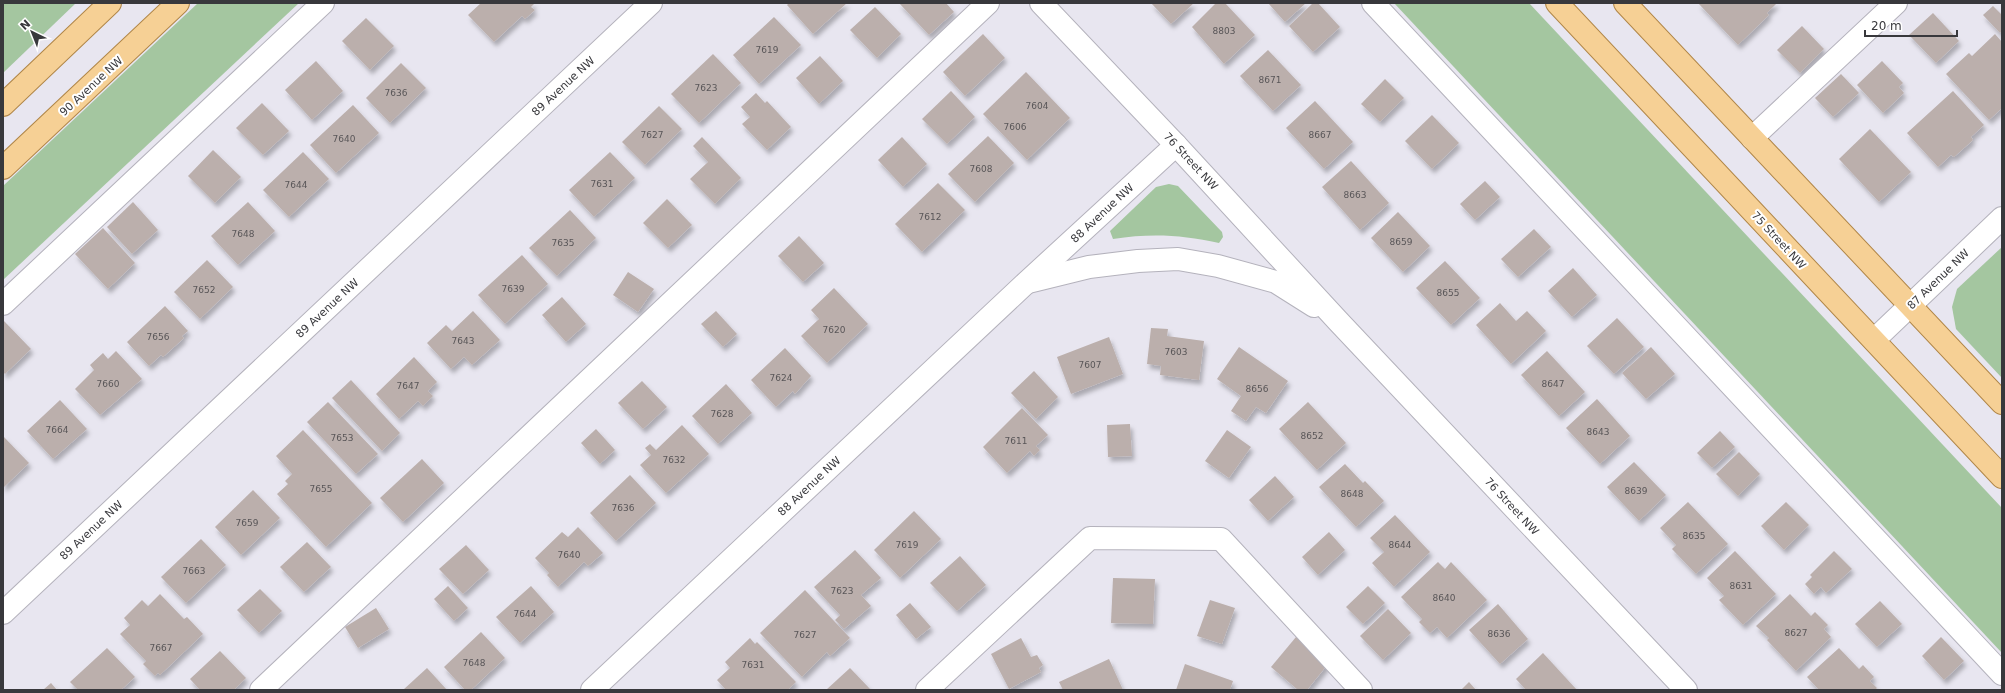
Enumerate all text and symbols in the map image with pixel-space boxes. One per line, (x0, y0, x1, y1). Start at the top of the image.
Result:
north arrow (12, 12, 52, 52)
scale bar (1865, 12, 1957, 38)
text: N (18, 17, 33, 33)
text: 20 m (1871, 19, 1902, 33)
house number: 8803 (1213, 26, 1235, 36)
house number: 7619 (756, 45, 779, 55)
street label: 90 Avenue NW (57, 54, 125, 119)
street label: 89 Avenue NW (529, 54, 597, 119)
house number: 8671 (1259, 75, 1281, 85)
house number: 7623 (695, 83, 717, 93)
house number: 7636 (385, 88, 408, 98)
house number: 7604 (1026, 101, 1049, 111)
house number: 7606 (1004, 122, 1027, 132)
house number: 7627 (641, 130, 663, 140)
street label: 76 Street NW (1161, 130, 1221, 193)
house number: 8667 (1309, 130, 1331, 140)
house number: 7640 (333, 134, 356, 144)
house number: 7608 (970, 164, 993, 174)
house number: 7631 (591, 179, 613, 189)
house number: 7644 (285, 180, 308, 190)
street label: 88 Avenue NW (1068, 181, 1136, 246)
house number: 8663 (1344, 190, 1366, 200)
street label: 75 Street NW (1749, 209, 1809, 272)
house number: 7612 (919, 212, 941, 222)
house number: 7648 (232, 229, 255, 239)
house number: 8659 (1390, 237, 1413, 247)
house number: 7635 (552, 238, 574, 248)
street label: 87 Avenue NW (1905, 246, 1972, 312)
street label: 89 Avenue NW (293, 276, 361, 341)
house number: 7639 (502, 284, 525, 294)
house number: 7652 (193, 285, 215, 295)
house number: 8655 (1437, 288, 1459, 298)
house number: 7620 (823, 325, 846, 335)
house number: 7656 (147, 332, 170, 342)
house number: 7643 (452, 336, 474, 346)
house number: 7603 (1165, 347, 1187, 357)
house number: 7607 (1079, 360, 1101, 370)
house number: 7624 (770, 373, 793, 383)
house number: 7660 (97, 379, 120, 389)
house number: 8647 (1542, 379, 1564, 389)
house number: 7647 (397, 381, 419, 391)
house number: 8656 (1246, 384, 1269, 394)
house number: 7628 (711, 409, 734, 419)
house number: 7664 (46, 425, 69, 435)
house number: 8643 (1587, 427, 1609, 437)
house number: 8652 (1301, 431, 1323, 441)
house number: 7653 (331, 433, 353, 443)
house number: 7611 (1005, 436, 1027, 446)
street label: 88 Avenue NW (775, 454, 843, 519)
house number: 7632 (663, 455, 685, 465)
street label: 76 Street NW (1482, 475, 1542, 538)
house number: 7655 (310, 484, 332, 494)
house number: 8639 (1625, 486, 1648, 496)
house number: 8648 (1341, 489, 1364, 499)
street label: 89 Avenue NW (57, 498, 125, 563)
house number: 7636 (612, 503, 635, 513)
house number: 7659 (236, 518, 259, 528)
house number: 8635 (1683, 531, 1705, 541)
house number: 7619 (896, 540, 919, 550)
house number: 8644 (1389, 540, 1412, 550)
house number: 7640 (558, 550, 581, 560)
house number: 7663 (183, 566, 205, 576)
house number: 8631 (1730, 581, 1752, 591)
house number: 7623 (831, 586, 853, 596)
house number: 8640 (1433, 593, 1456, 603)
house number: 7644 (514, 609, 537, 619)
house number: 8627 (1785, 628, 1807, 638)
house number: 8636 (1488, 629, 1511, 639)
house number: 7627 (794, 630, 816, 640)
house number: 7667 (150, 643, 172, 653)
house number: 7648 (463, 658, 486, 668)
house number: 7631 (742, 660, 764, 670)

